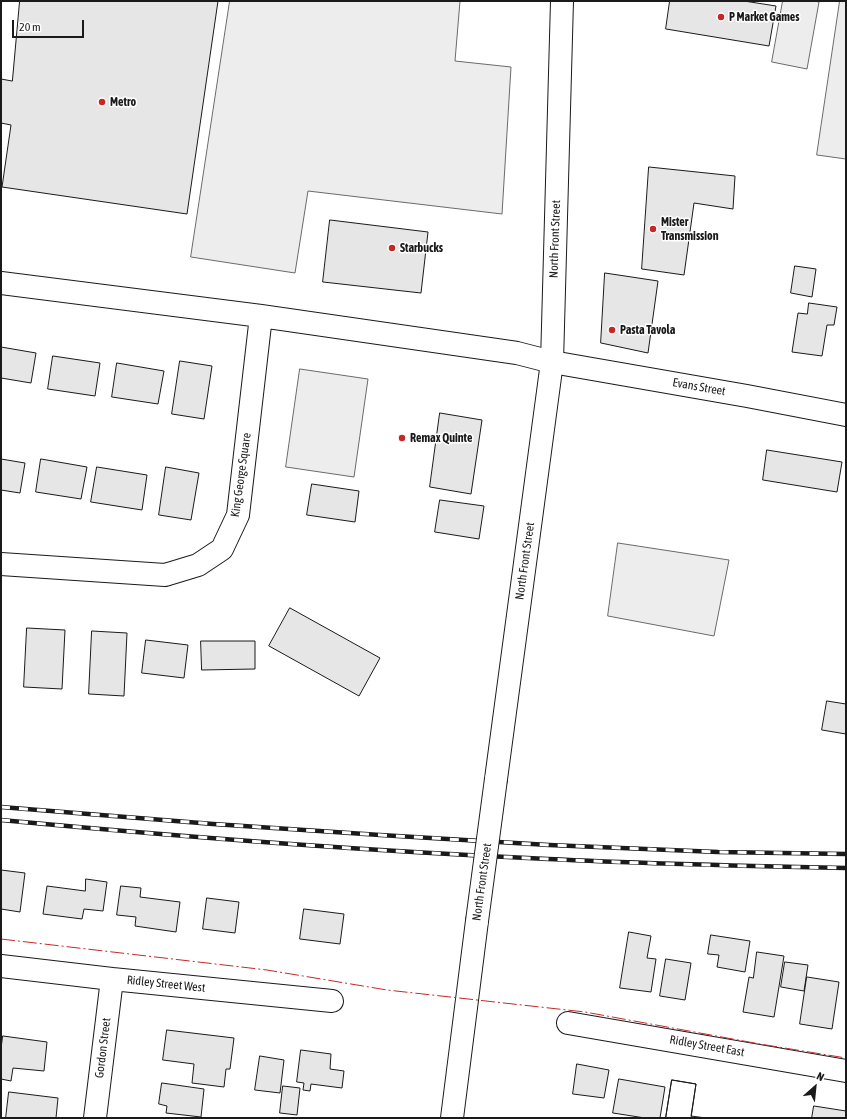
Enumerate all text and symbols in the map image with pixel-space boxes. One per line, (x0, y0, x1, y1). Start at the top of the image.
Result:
place label: P Market Games (729, 10, 800, 24)
scale bar (14, 12, 86, 38)
marker: P Market Games (716, 12, 726, 22)
text: 20 m (19, 20, 41, 34)
place label: Metro (110, 95, 136, 109)
marker: Metro (97, 97, 107, 107)
street label: North Front Street (546, 200, 564, 278)
place label: Mister Transmission (661, 215, 719, 243)
marker: Mister Transmission (648, 224, 658, 234)
place label: Starbucks (400, 241, 443, 255)
marker: Starbucks (387, 243, 397, 253)
place label: Pasta Tavola (620, 323, 675, 337)
marker: Pasta Tavola (607, 325, 617, 335)
street label: Evans Street (671, 375, 727, 399)
place label: Remax Quinte (410, 431, 472, 445)
street label: King George Square (228, 432, 254, 518)
marker: Remax Quinte (397, 433, 407, 443)
street label: North Front Street (512, 521, 538, 601)
street label: North Front Street (469, 842, 495, 922)
street label: Ridley Street West (126, 973, 206, 995)
street label: Gordon Street (92, 1017, 114, 1079)
street label: Ridley Street East (668, 1032, 746, 1060)
north arrow (795, 1067, 835, 1107)
text: N (815, 1069, 826, 1083)

